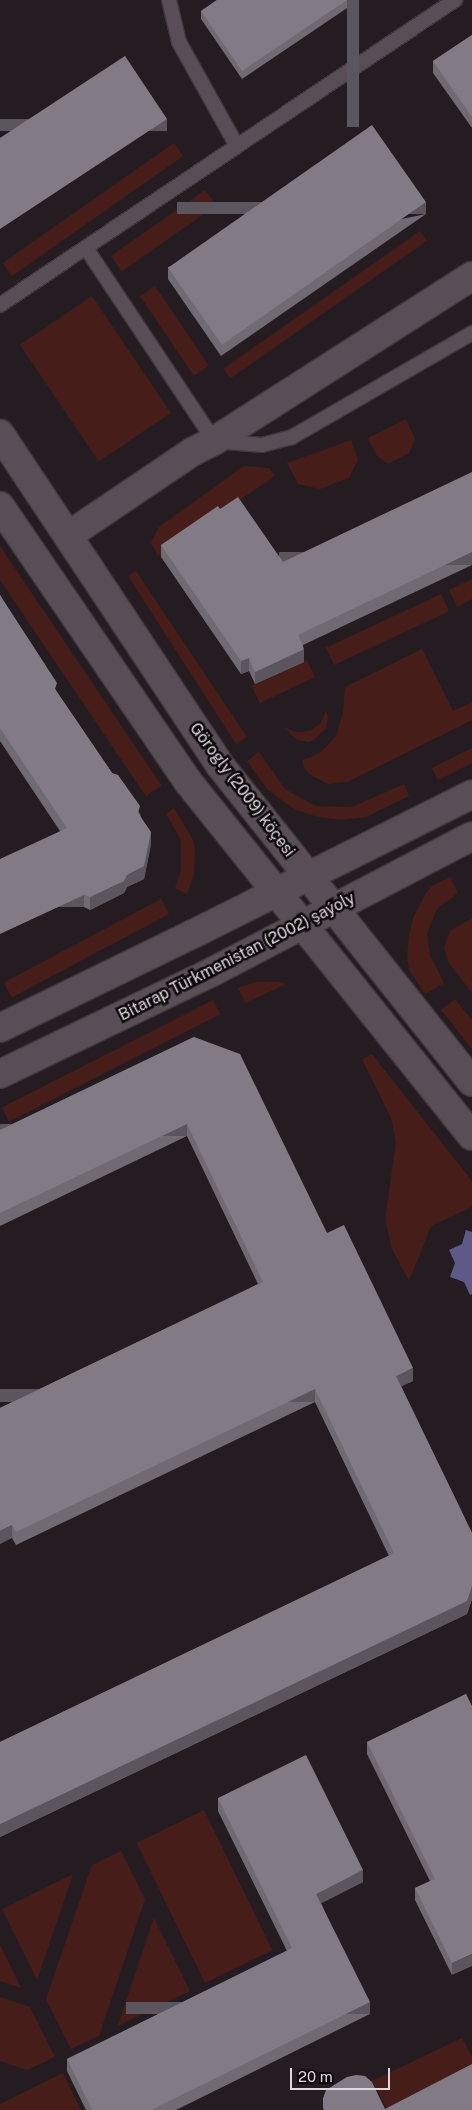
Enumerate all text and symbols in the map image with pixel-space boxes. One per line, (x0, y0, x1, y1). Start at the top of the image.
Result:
street label: Görogly (2009) köçesi (185, 719, 299, 861)
street label: Bitarap Türkmenistan (2002) şaýoly (116, 889, 358, 1025)
scale bar (292, 2058, 392, 2090)
text: 20 m (298, 2068, 333, 2085)

